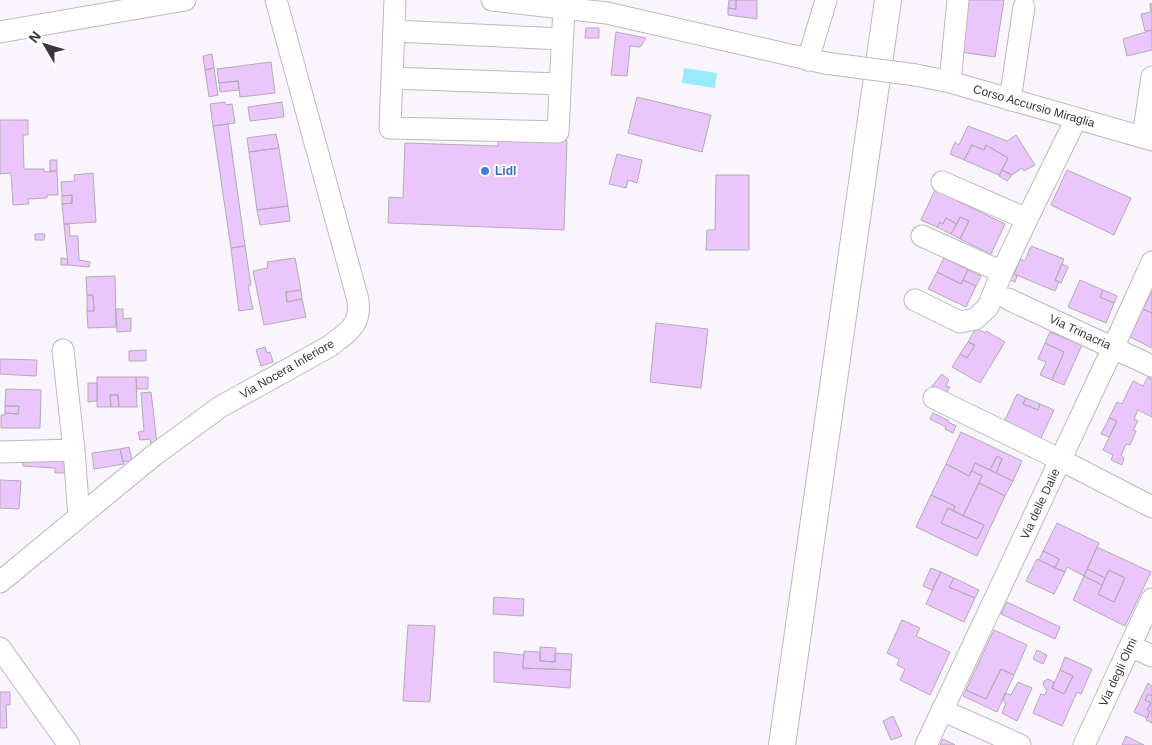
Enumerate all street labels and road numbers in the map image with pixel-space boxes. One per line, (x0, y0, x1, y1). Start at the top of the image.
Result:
street label: Corso Accursio Miraglia (971, 82, 1097, 130)
street label: Via Trinacria (1047, 312, 1113, 353)
street label: Via Nocera Inferiore (237, 336, 337, 402)
street label: Via delle Dalie (1017, 466, 1063, 542)
street label: Via degli Olmi (1096, 636, 1140, 708)

